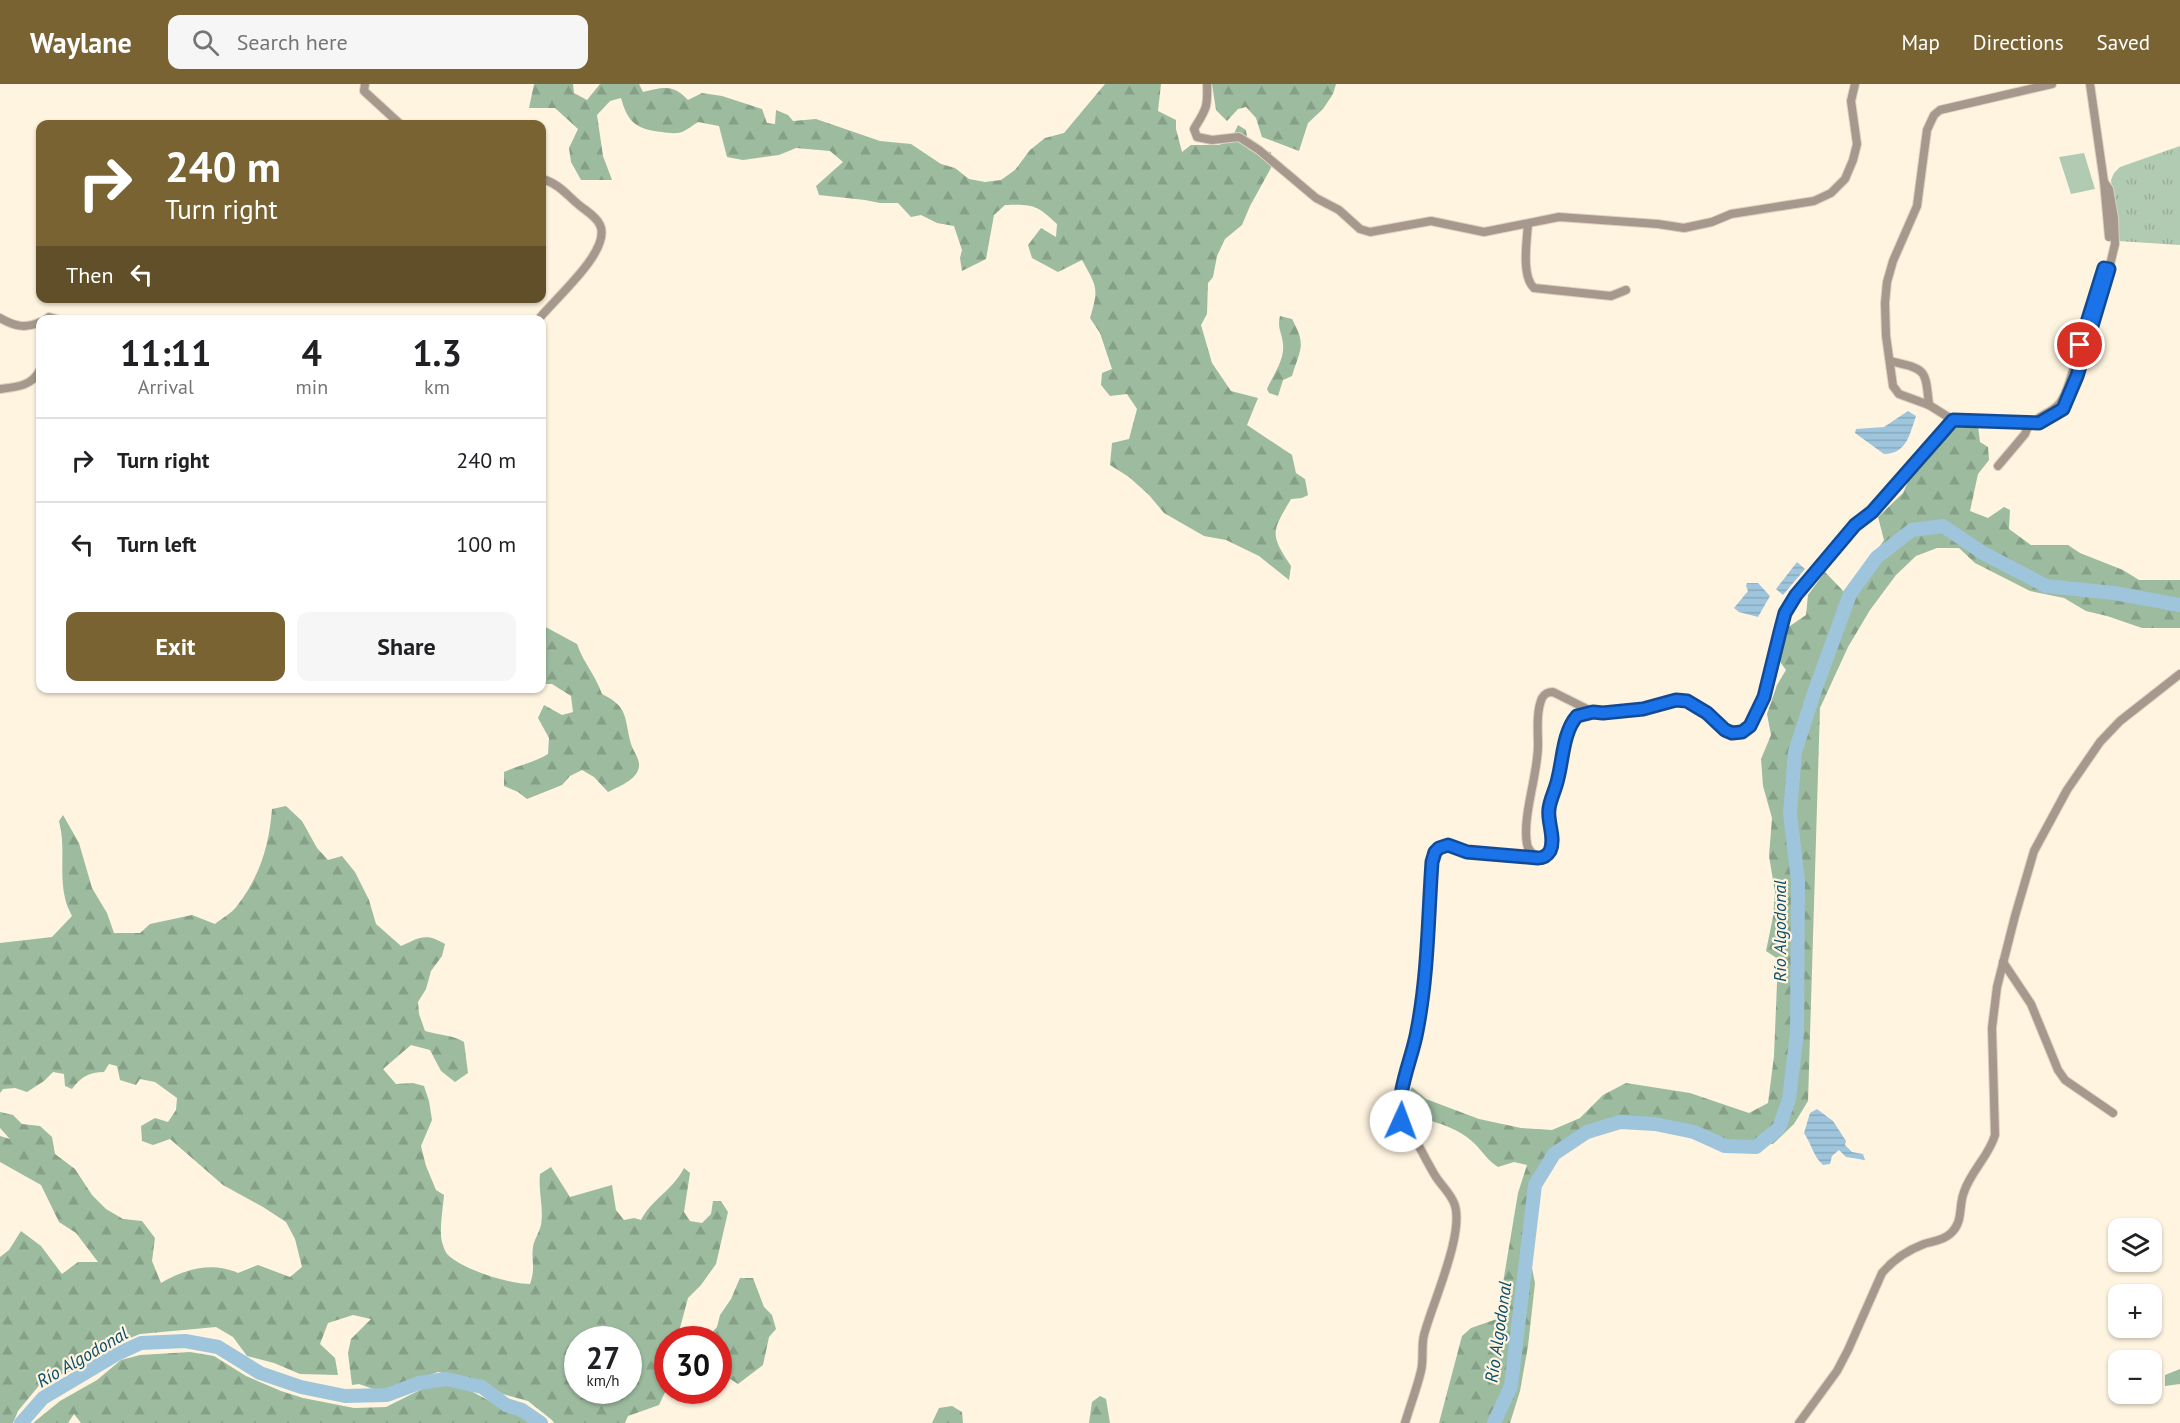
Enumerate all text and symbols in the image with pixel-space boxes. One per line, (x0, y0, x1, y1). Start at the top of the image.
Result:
search box (168, 15, 588, 69)
text: Waylane (30, 24, 132, 61)
icon: search (189, 26, 222, 59)
text: Search here (237, 28, 348, 56)
text: Map (1901, 29, 1940, 56)
text: Directions (1973, 29, 2064, 56)
text: Saved (2097, 29, 2150, 56)
text: 240 m (165, 139, 281, 194)
icon: right (66, 144, 144, 222)
text: Turn right (165, 192, 278, 226)
icon: left (125, 258, 158, 291)
text: Then (66, 261, 113, 289)
pin (2054, 319, 2105, 370)
icon: arrive (2063, 328, 2096, 361)
text: 11:11 (120, 329, 211, 376)
text: 4 (302, 329, 322, 376)
text: 1.3 (412, 329, 462, 376)
text: Arrival (138, 374, 194, 400)
text: min (296, 374, 328, 400)
text: km (424, 374, 450, 400)
icon: right (66, 444, 99, 477)
text: Turn right (117, 446, 209, 474)
text: 240 m (456, 446, 516, 474)
icon: left (66, 528, 99, 561)
text: Turn left (117, 530, 197, 558)
text: 100 m (456, 530, 516, 558)
button: Exit (66, 612, 285, 681)
button: Share (297, 612, 516, 681)
water label: Río Algodonal (1768, 880, 1791, 982)
position arrow (1369, 1089, 1433, 1153)
map controls (2108, 1218, 2162, 1404)
button: layers (2108, 1218, 2162, 1272)
water label: Río Algodonal (1480, 1280, 1516, 1384)
button: + (2108, 1284, 2162, 1338)
water label: Río Algodonal (32, 1322, 132, 1392)
speed limit sign: 30 (654, 1326, 732, 1404)
text: 27 (586, 1338, 620, 1377)
button: − (2108, 1350, 2162, 1404)
text: km/h (587, 1371, 619, 1390)

